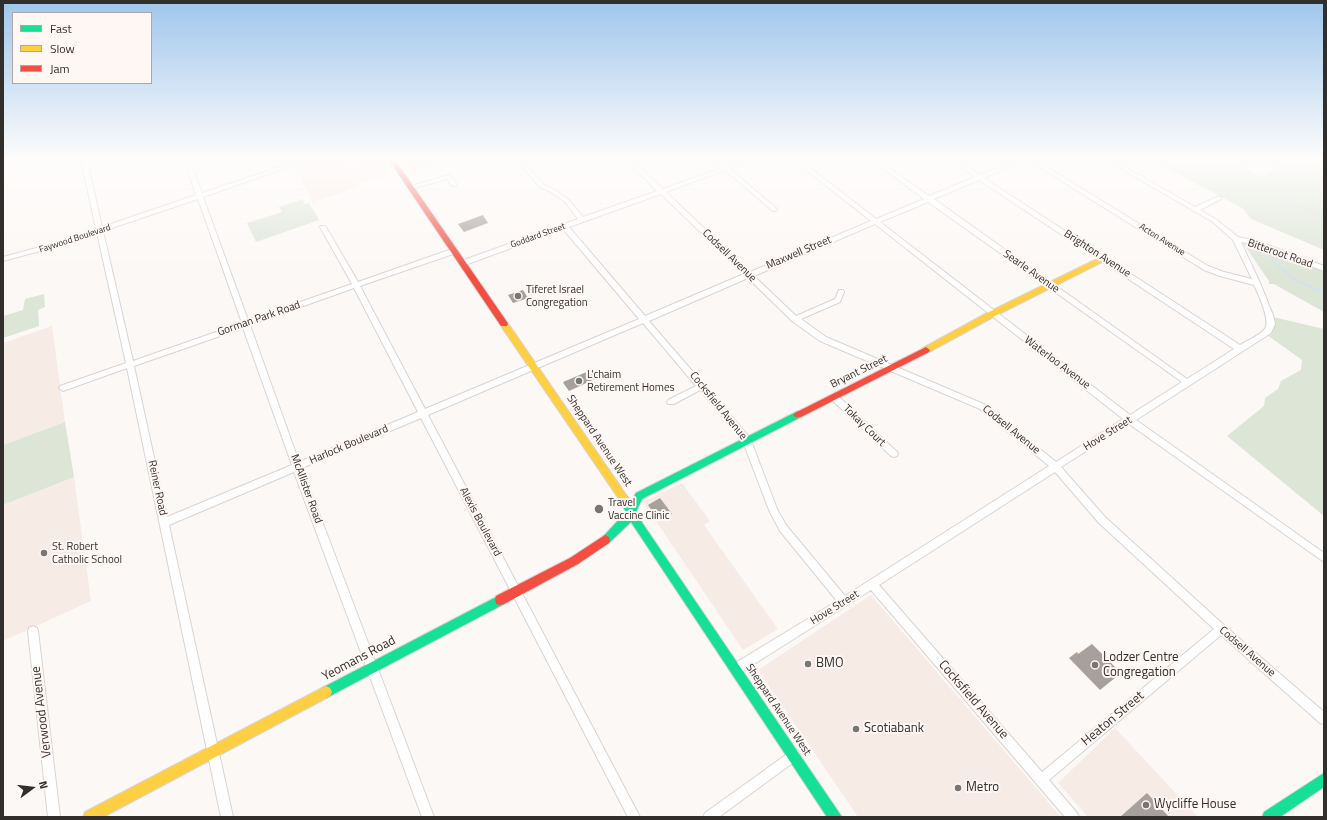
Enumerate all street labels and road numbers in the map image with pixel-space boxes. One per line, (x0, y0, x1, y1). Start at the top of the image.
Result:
street label: Goddard Street (509, 221, 567, 251)
street label: Faywood Boulevard (38, 222, 112, 256)
street label: Acton Avenue (1137, 222, 1187, 258)
street label: Codsell Avenue (699, 227, 759, 285)
street label: Brighton Avenue (1061, 228, 1133, 280)
street label: Maxwell Street (764, 233, 834, 273)
street label: Bitteroot Road (1246, 237, 1314, 271)
street label: Searle Avenue (1000, 248, 1062, 296)
street label: Gorman Park Road (216, 299, 302, 339)
street label: Waterloo Avenue (1021, 334, 1093, 392)
street label: Bryant Street (828, 353, 890, 391)
street label: Cocksfield Avenue (687, 369, 749, 443)
street label: Sheppard Avenue West (564, 393, 634, 489)
street label: Tokay Court (840, 402, 888, 450)
street label: Codsell Avenue (980, 403, 1042, 457)
street label: Hove Street (1081, 414, 1135, 454)
street label: Harlock Boulevard (308, 422, 390, 468)
street label: McAllister Road (287, 453, 325, 525)
street label: Reiner Road (145, 459, 169, 517)
street label: Alexis Boulevard (456, 485, 504, 559)
street label: Hove Street (808, 588, 862, 628)
street label: Codsell Avenue (1216, 624, 1278, 680)
street label: Yeomans Road (320, 633, 398, 685)
street label: Cocksfield Avenue (935, 658, 1011, 742)
street label: Sheppard Avenue West (743, 662, 813, 758)
street label: Verwood Avenue (29, 665, 55, 759)
street label: Heaton Street (1079, 688, 1147, 750)

